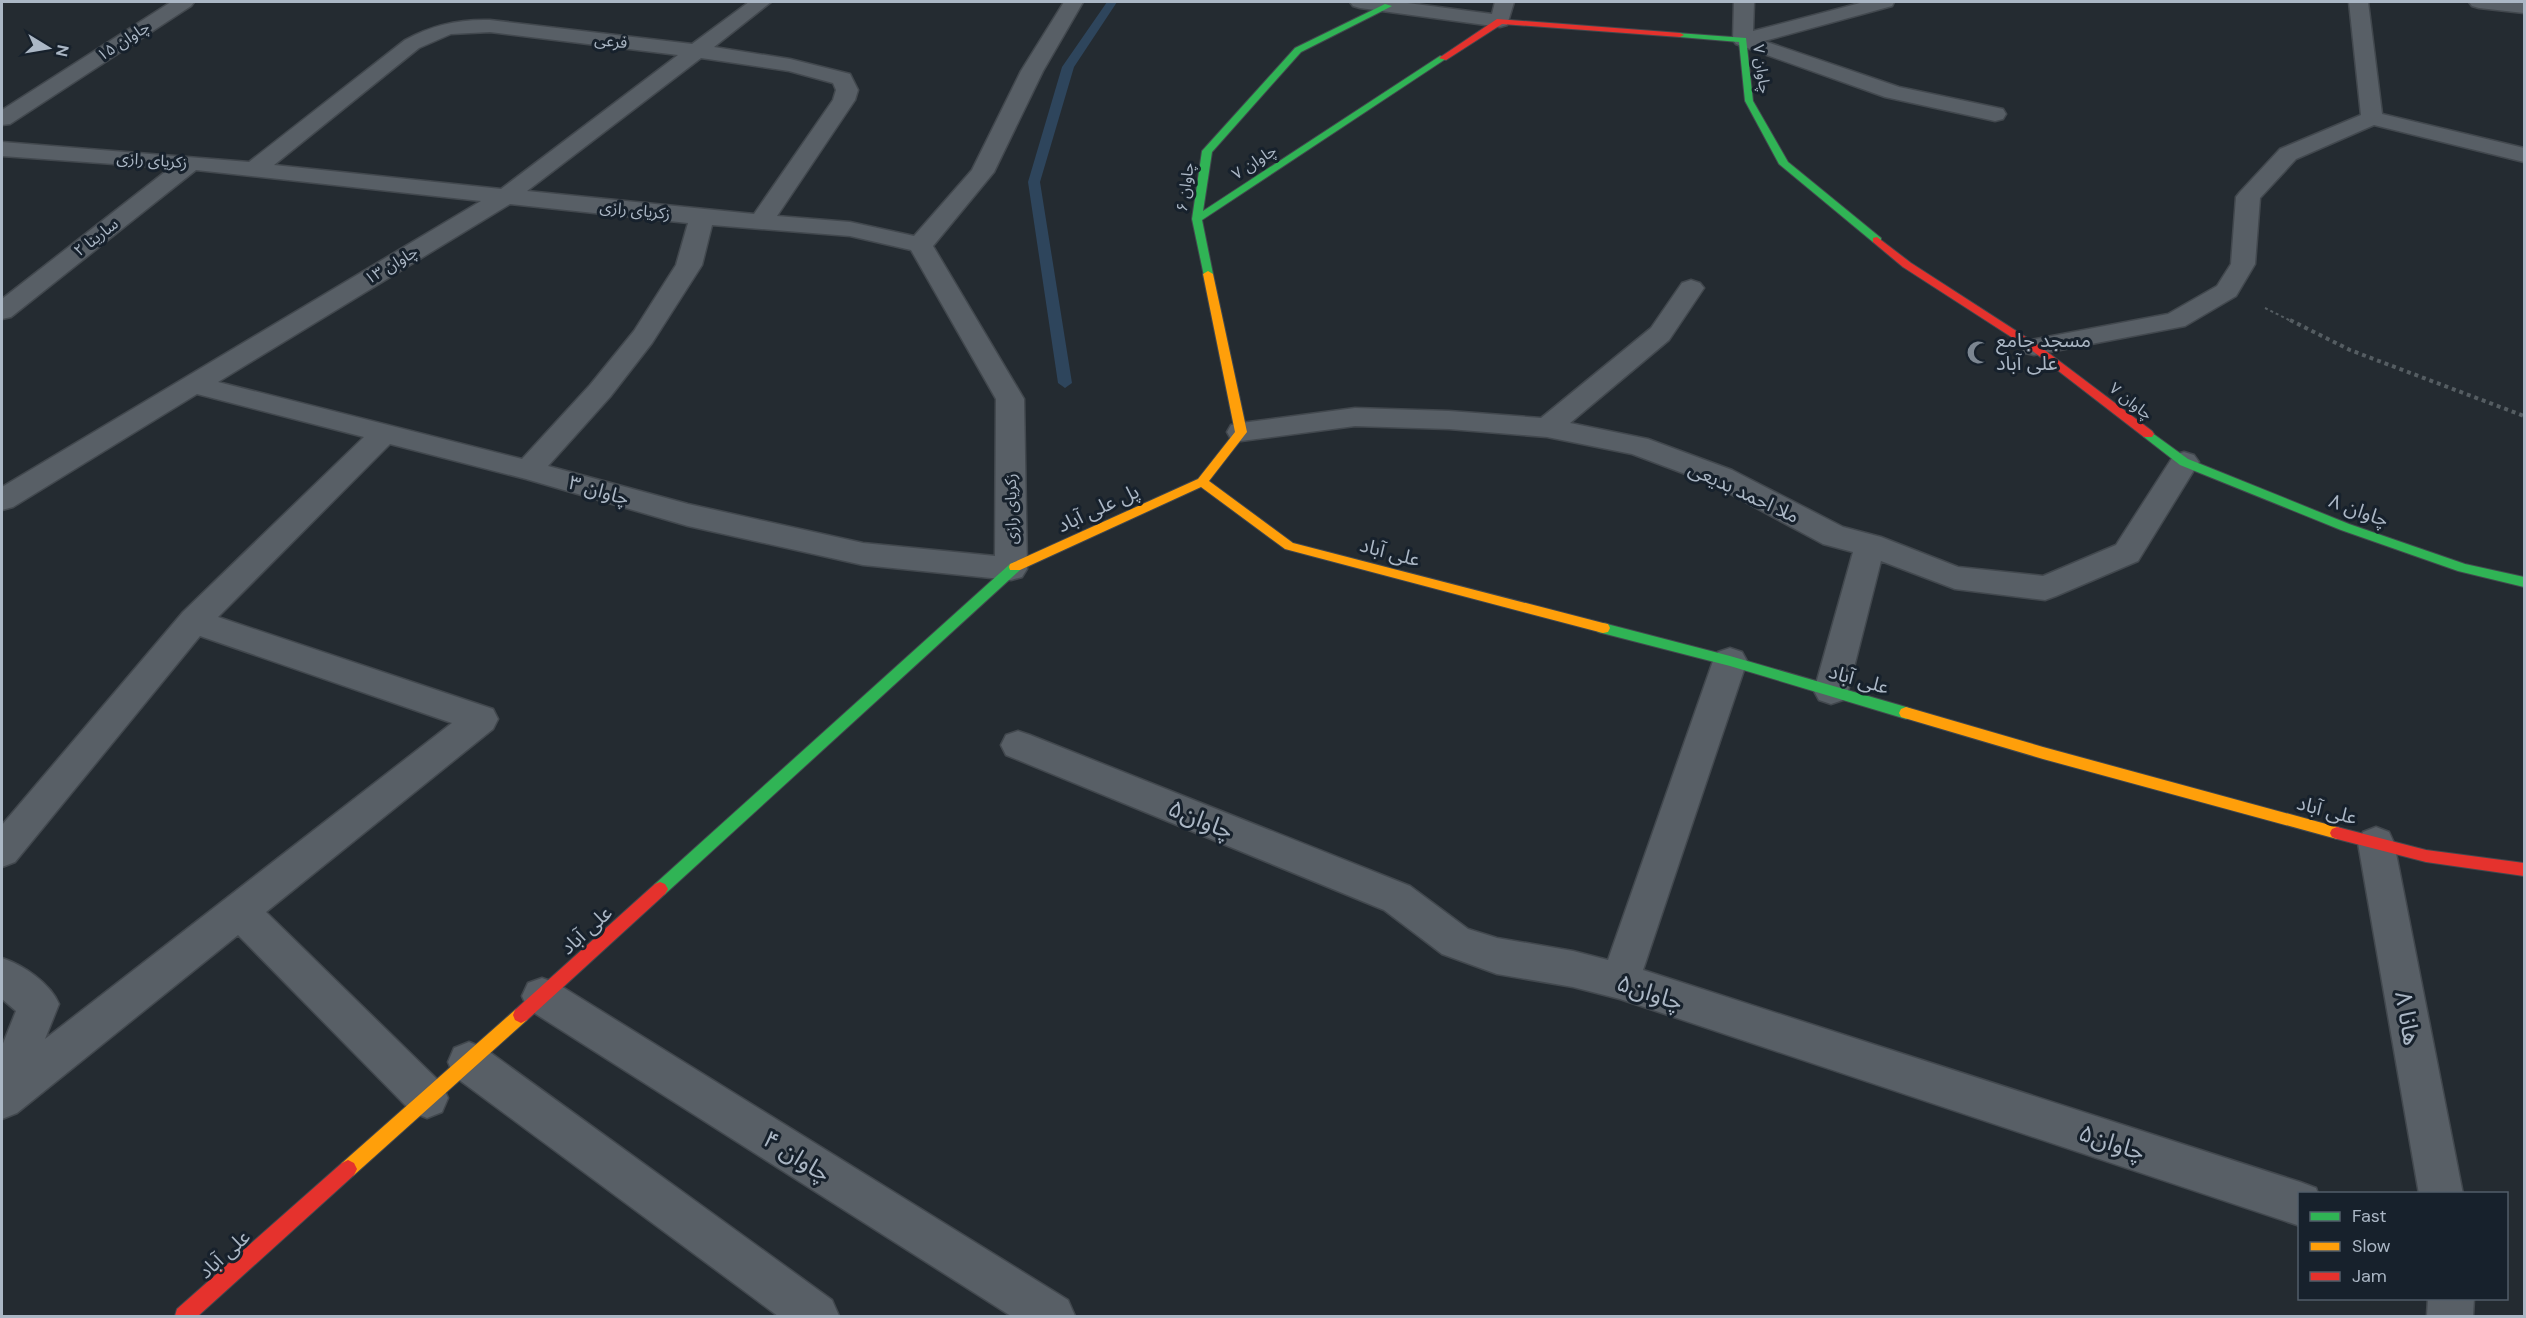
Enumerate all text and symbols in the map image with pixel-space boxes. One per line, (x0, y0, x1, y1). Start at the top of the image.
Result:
street label: چاوان ۱۵ (93, 16, 153, 66)
north arrow (18, 18, 78, 78)
street label: فرعی (593, 29, 629, 53)
text: N (51, 43, 74, 58)
street label: چاوان ۷ (1748, 43, 1776, 95)
street label: چاوان ۷ (1228, 140, 1280, 184)
street label: زکریای رازی (116, 147, 188, 173)
street label: چاوان ۶ (1171, 161, 1199, 213)
street label: زکریای رازی (599, 196, 671, 224)
street label: سارینا ۲ (69, 213, 123, 261)
street label: چاوان ۱۳ (360, 241, 422, 289)
place label: مسجد جامع علی آباد (1996, 327, 2091, 376)
mosque icon: مسجد جامع علی آباد (1965, 339, 1991, 365)
street label: چاوان ۷ (2105, 378, 2157, 425)
street label: ملا احمد بدیعی (1685, 455, 1803, 529)
street label: چاوان ۳ (566, 469, 632, 511)
street label: زکریای رازی (1000, 473, 1022, 545)
street label: پل علی آباد (1053, 478, 1143, 538)
street label: چاوان ۸ (2326, 487, 2392, 533)
street label: علی آباد (1357, 531, 1423, 573)
street label: علی آباد (1826, 658, 1892, 700)
street label: علی آباد (2294, 789, 2360, 831)
street label: چاوان۵ (1164, 792, 1238, 846)
street label: علی آباد (554, 900, 618, 960)
street label: چاوان۵ (1613, 967, 1687, 1017)
street label: هانا ۸ (2388, 989, 2428, 1047)
street label: چاوان۵ (2075, 1117, 2149, 1167)
street label: چاوان ۴ (757, 1123, 837, 1189)
legend (2298, 1192, 2508, 1300)
text: Fast (2352, 1204, 2387, 1228)
street label: علی آباد (192, 1224, 256, 1284)
text: Slow (2352, 1234, 2391, 1258)
text: Jam (2352, 1264, 2387, 1288)

